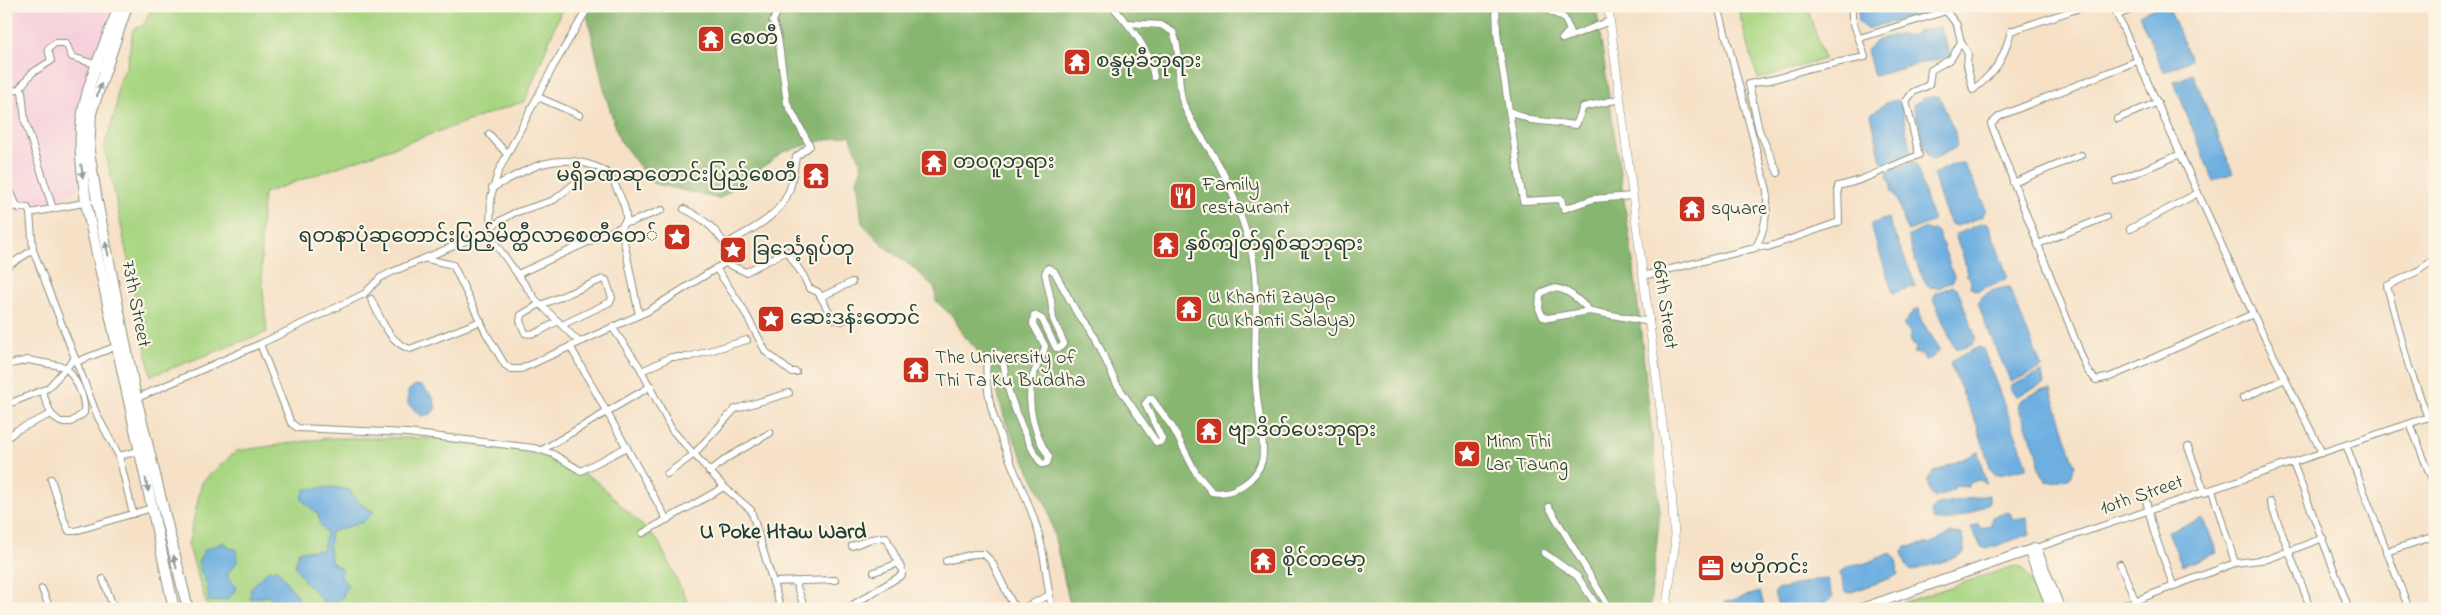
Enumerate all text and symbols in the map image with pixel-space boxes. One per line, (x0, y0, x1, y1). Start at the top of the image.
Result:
place label: စေတီ (730, 23, 778, 54)
temple icon: စေတီ (696, 24, 726, 54)
place label: စန္ဒမုခီဘုရား (1096, 46, 1201, 77)
temple icon: စန္ဒမုခီဘုရား (1062, 47, 1092, 77)
one-way arrow (96, 82, 103, 97)
temple icon: တဝဂူဘုရား (919, 148, 949, 178)
place label: တဝဂူဘုရား (953, 149, 1055, 178)
place label: မရှိခဏဆုတောင်းပြည့်စေတီ (556, 160, 797, 191)
temple icon: မရှိခဏဆုတောင်းပြည့်စေတီ (801, 161, 831, 191)
one-way arrow (78, 164, 86, 180)
place label: Family restaurant (1201, 171, 1290, 223)
restaurant icon: Family restaurant (1168, 181, 1198, 211)
temple icon: square (1677, 194, 1707, 224)
place label: square (1711, 195, 1767, 224)
place label: ရတနာပုံဆုတောင်းပြည့်မိတ္ထီလာစေတီတေ် (298, 221, 658, 252)
place icon: ရတနာပုံဆုတောင်းပြည့်မိတ္ထီလာစေတီတေ် (662, 222, 692, 252)
place label: နှစ်ကျိတ်ရှစ်ဆူဘုရား (1185, 229, 1363, 260)
temple icon: နှစ်ကျိတ်ရှစ်ဆူဘုရား (1151, 230, 1181, 260)
place label: ခြင်္သေ့ရုပ်တု (752, 234, 855, 265)
place icon: ခြင်္သေ့ရုပ်တု (718, 235, 748, 265)
one-way arrow (102, 241, 110, 257)
street label: 73th Street (112, 258, 158, 350)
street label: 66th Street (1643, 259, 1685, 351)
place label: U Khanti Zayap (U Khanti Salaya) (1208, 284, 1355, 336)
temple icon: U Khanti Zayap (U Khanti Salaya) (1174, 294, 1204, 324)
place label: ဆေးဒန်းတောင် (790, 303, 920, 334)
place icon: ဆေးဒန်းတောင် (756, 304, 786, 334)
place label: The University of Thi Ta Ku Buddha (935, 344, 1086, 396)
temple icon: The University of Thi Ta Ku Buddha (901, 355, 931, 385)
place label: ဗျာဒိတ်ပေးဘုရား (1228, 415, 1376, 446)
temple icon: ဗျာဒိတ်ပေးဘုရား (1194, 416, 1224, 446)
place label: Minn Thi Lar Taung (1486, 428, 1568, 481)
place icon: Minn Thi Lar Taung (1452, 439, 1482, 469)
street label: 10th Street (2096, 468, 2188, 524)
one-way arrow (143, 477, 151, 493)
district label: U Poke Htaw Ward (700, 517, 867, 549)
place label: စိုင်တမော့ (1282, 545, 1366, 576)
temple icon: စိုင်တမော့ (1248, 546, 1278, 576)
place label: ဗဟိုကင်း (1730, 552, 1808, 583)
office icon: ဗဟိုကင်း (1696, 553, 1726, 583)
one-way arrow (171, 554, 179, 569)

